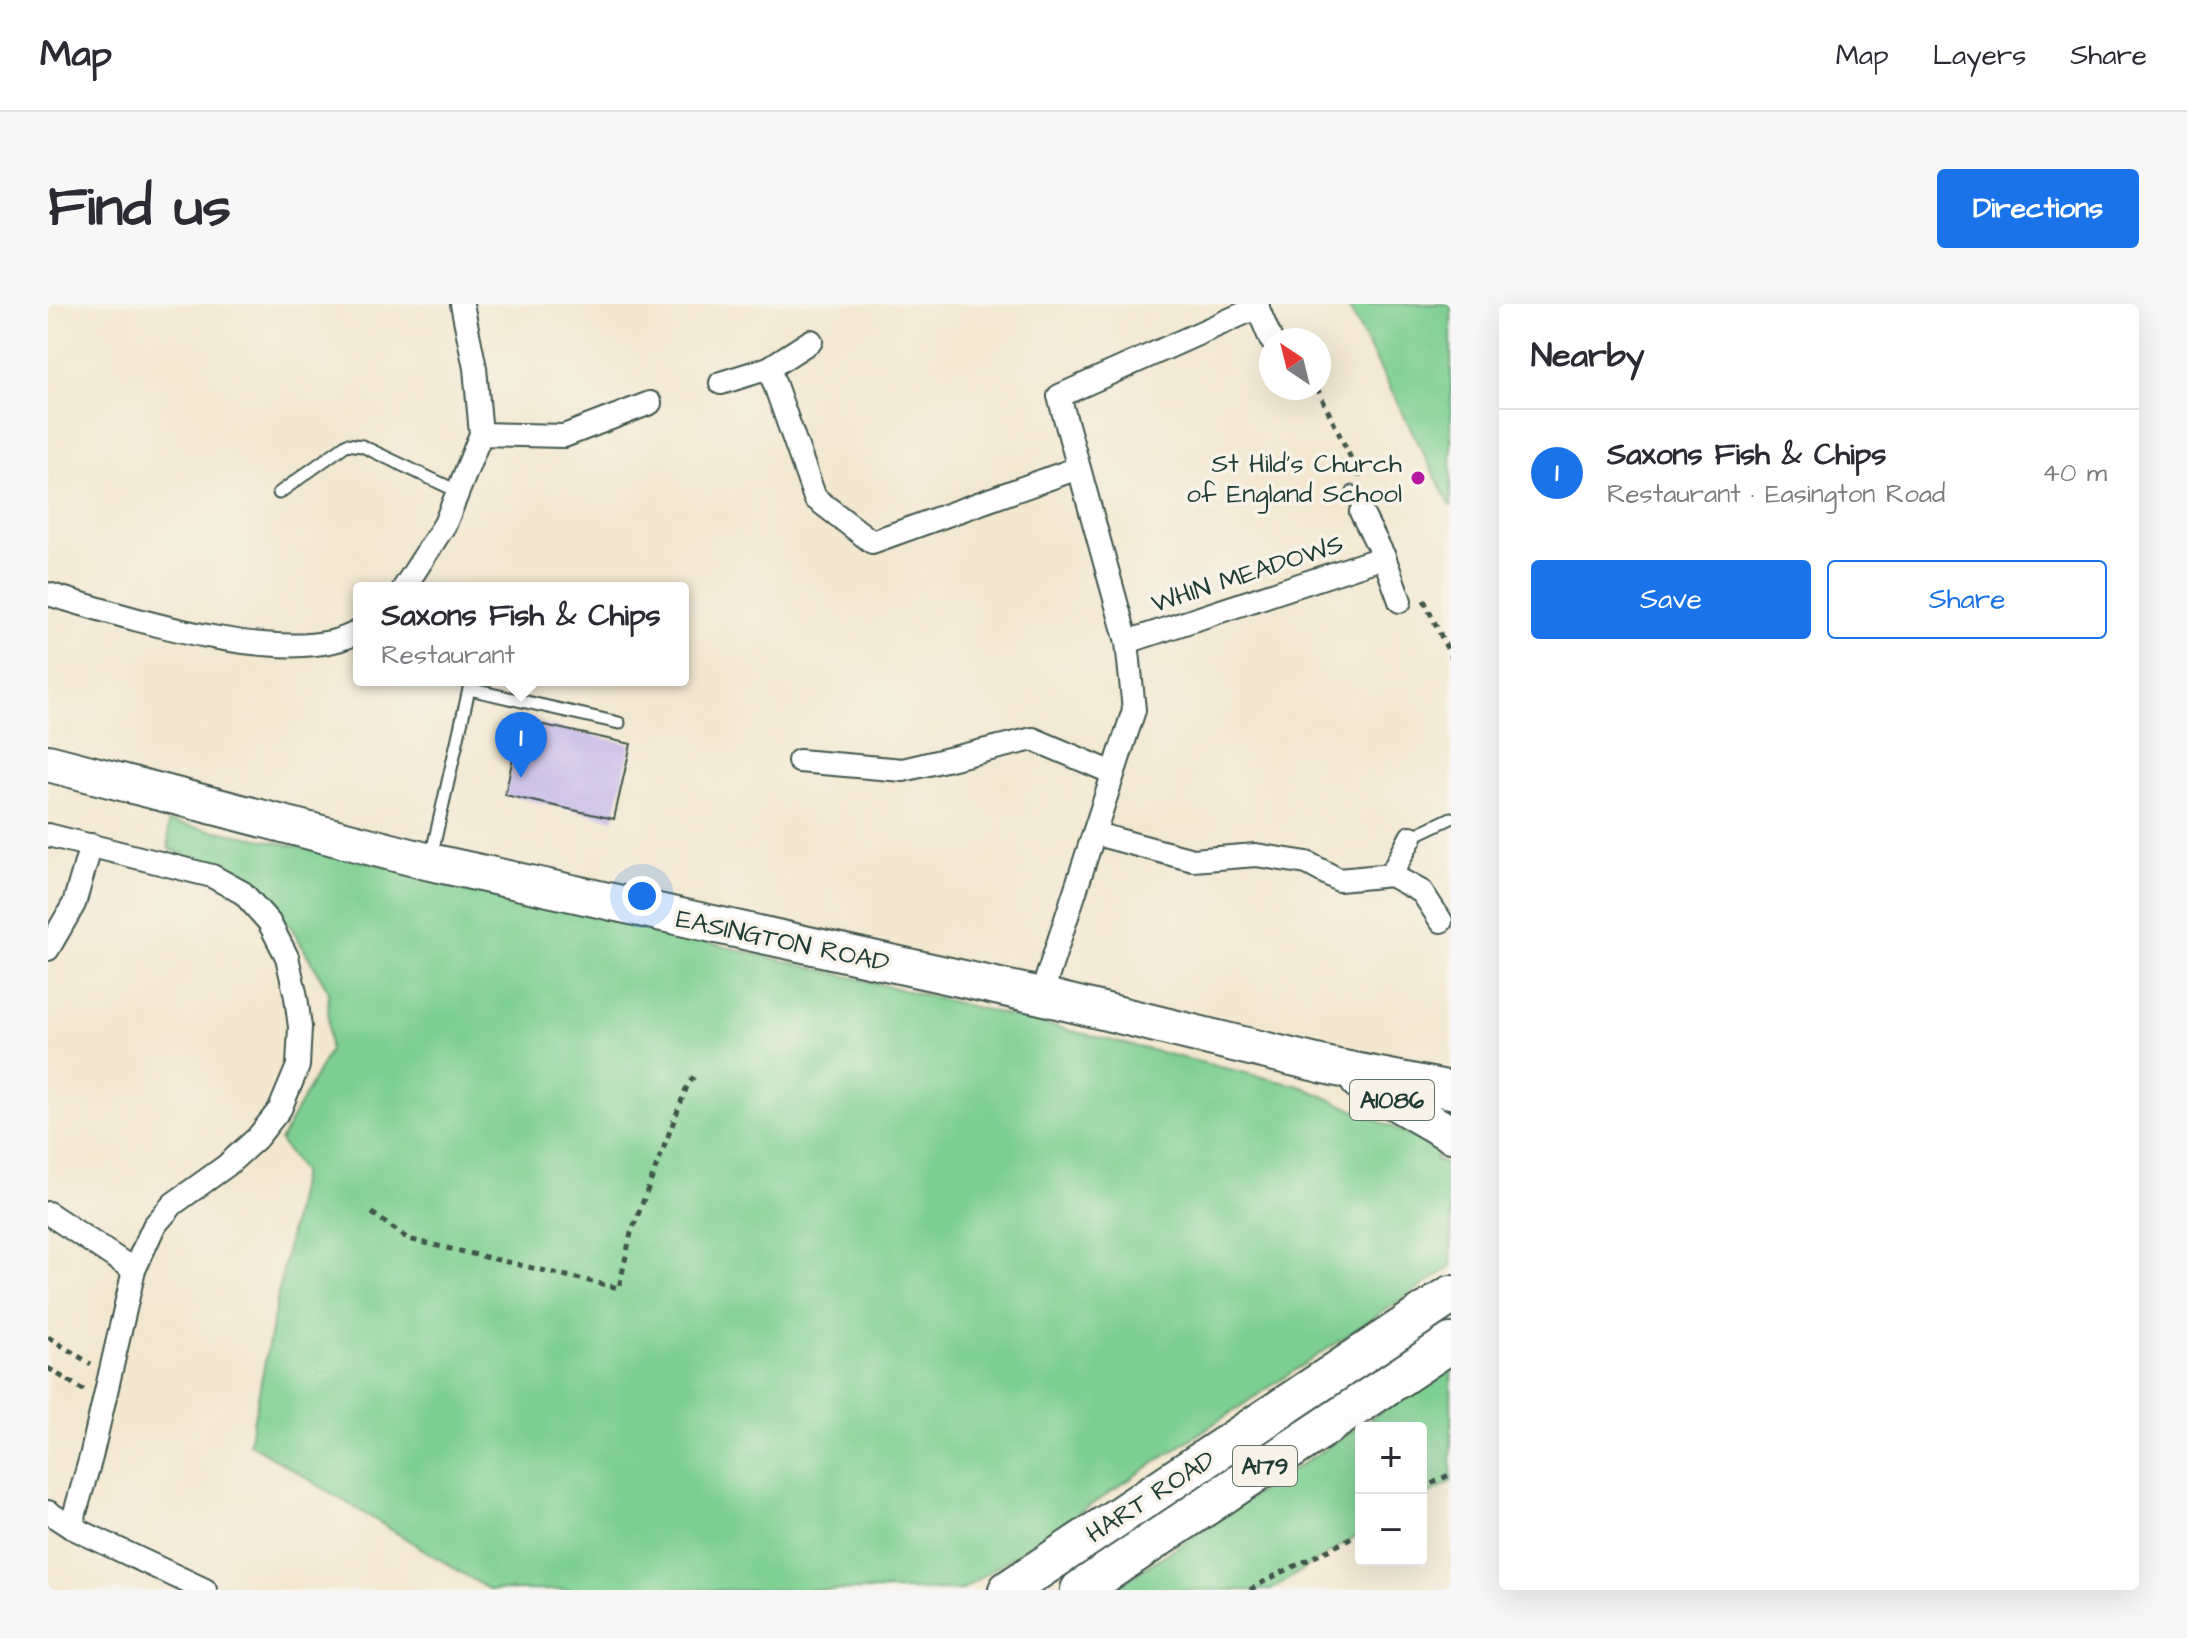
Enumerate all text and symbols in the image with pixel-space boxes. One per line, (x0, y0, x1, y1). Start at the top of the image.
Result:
text: Map (40, 29, 112, 81)
text: Map (1836, 36, 1889, 75)
text: Layers (1933, 36, 2026, 75)
text: Share (2070, 36, 2147, 75)
text: Find us (48, 169, 231, 247)
button: Directions (1937, 169, 2139, 248)
north arrow (1259, 328, 1331, 400)
text: Nearby (1531, 332, 1645, 380)
text: Saxons Fish & Chips (1607, 434, 1886, 476)
place label: St Hild's Church of England School (1186, 446, 1402, 514)
text: 1 (1555, 455, 1559, 491)
text: 40 m (2042, 455, 2107, 491)
marker: St Hild's Church of England School (1409, 469, 1427, 487)
text: Restaurant · Easington Road (1607, 476, 1945, 512)
street label: WHIN MEADOWS (1147, 526, 1348, 622)
button: Save (1531, 560, 1811, 639)
button: Share (1827, 560, 2107, 639)
popup (353, 582, 689, 686)
text: Saxons Fish & Chips (381, 595, 661, 637)
text: Restaurant (381, 637, 515, 673)
pin: 1 (495, 712, 547, 778)
your location (622, 876, 662, 916)
street label: EASINGTON ROAD (673, 901, 893, 981)
road number: A1086 (1350, 1080, 1434, 1120)
map controls (1355, 1422, 1427, 1566)
button: + (1355, 1422, 1427, 1494)
street label: HART ROAD (1079, 1442, 1222, 1552)
road number: A179 (1233, 1446, 1297, 1486)
button: − (1355, 1494, 1427, 1566)

